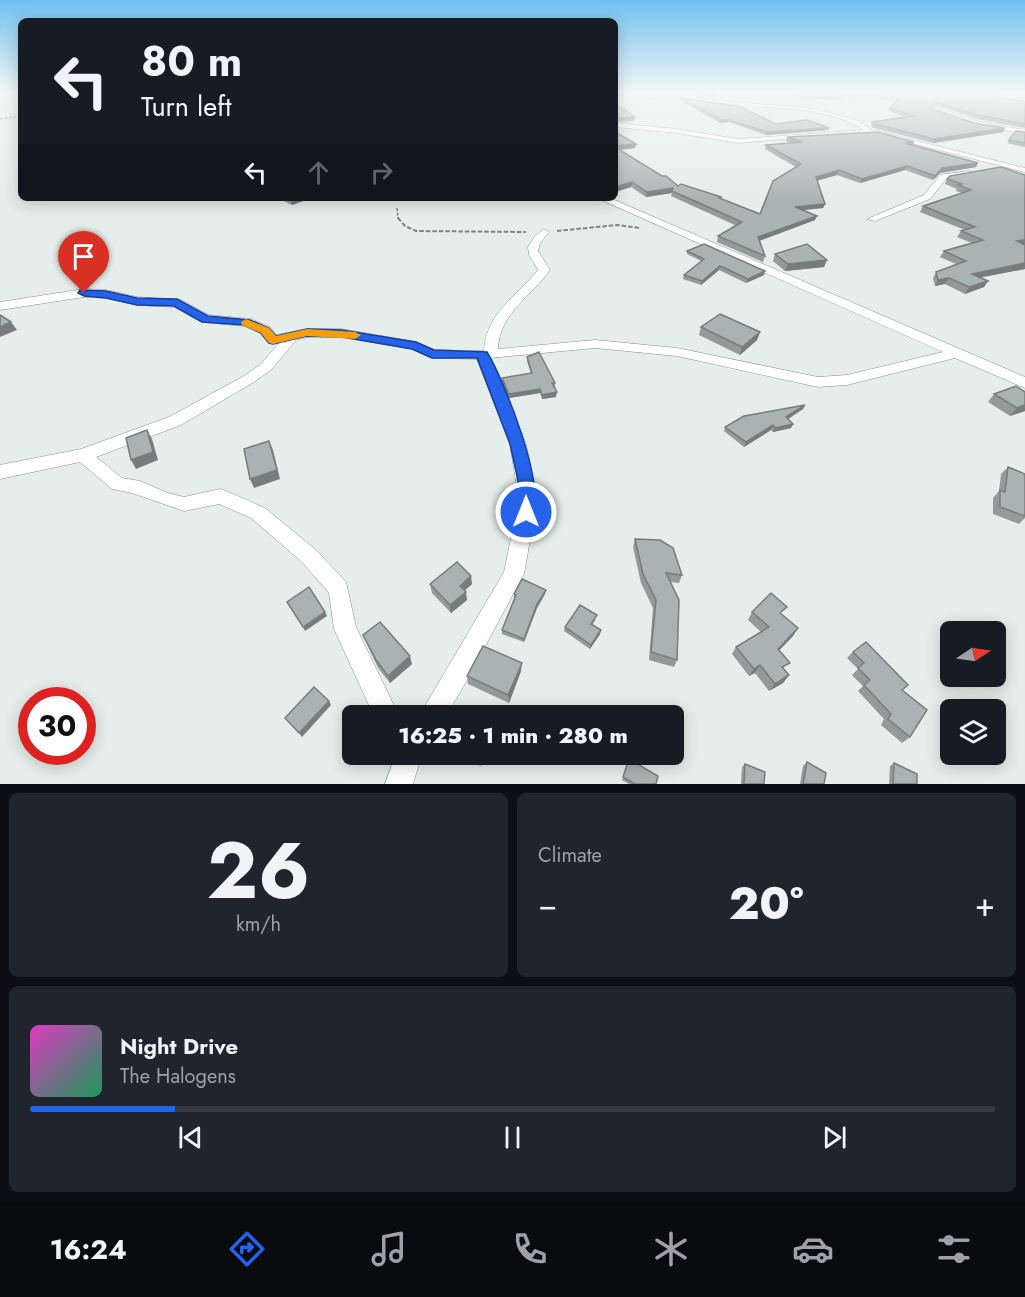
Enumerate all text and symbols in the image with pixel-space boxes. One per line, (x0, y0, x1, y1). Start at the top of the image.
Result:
text: 80 m (141, 31, 242, 92)
icon: left (42, 42, 120, 120)
text: Turn left (141, 87, 231, 126)
icon: left (239, 156, 272, 189)
icon: ahead (302, 156, 335, 189)
icon: right (365, 156, 398, 189)
pin (58, 231, 109, 293)
icon: arrive (67, 240, 100, 273)
position arrow (494, 480, 558, 544)
north arrow (940, 621, 1006, 687)
map controls (940, 621, 1006, 765)
speed limit sign: 30 (18, 687, 96, 765)
button: layers (940, 699, 1006, 765)
text: 16:25 · 1 min · 280 m (398, 719, 628, 751)
text: 26 (207, 815, 310, 927)
text: Climate (538, 841, 602, 870)
text: 20° (729, 871, 804, 936)
text: − (538, 881, 557, 928)
text: + (975, 881, 995, 928)
text: km/h (236, 910, 281, 939)
text: Night Drive (120, 1030, 238, 1062)
text: The Halogens (120, 1062, 236, 1091)
icon: previous (174, 1121, 207, 1154)
icon: pause (496, 1121, 529, 1154)
icon: next (818, 1121, 851, 1154)
icon: directions (226, 1228, 268, 1270)
icon: music (368, 1228, 410, 1270)
icon: phone (509, 1228, 551, 1270)
icon: climate (650, 1228, 692, 1270)
icon: car (792, 1228, 834, 1270)
icon: filters (933, 1228, 975, 1270)
text: 16:24 (50, 1230, 127, 1269)

